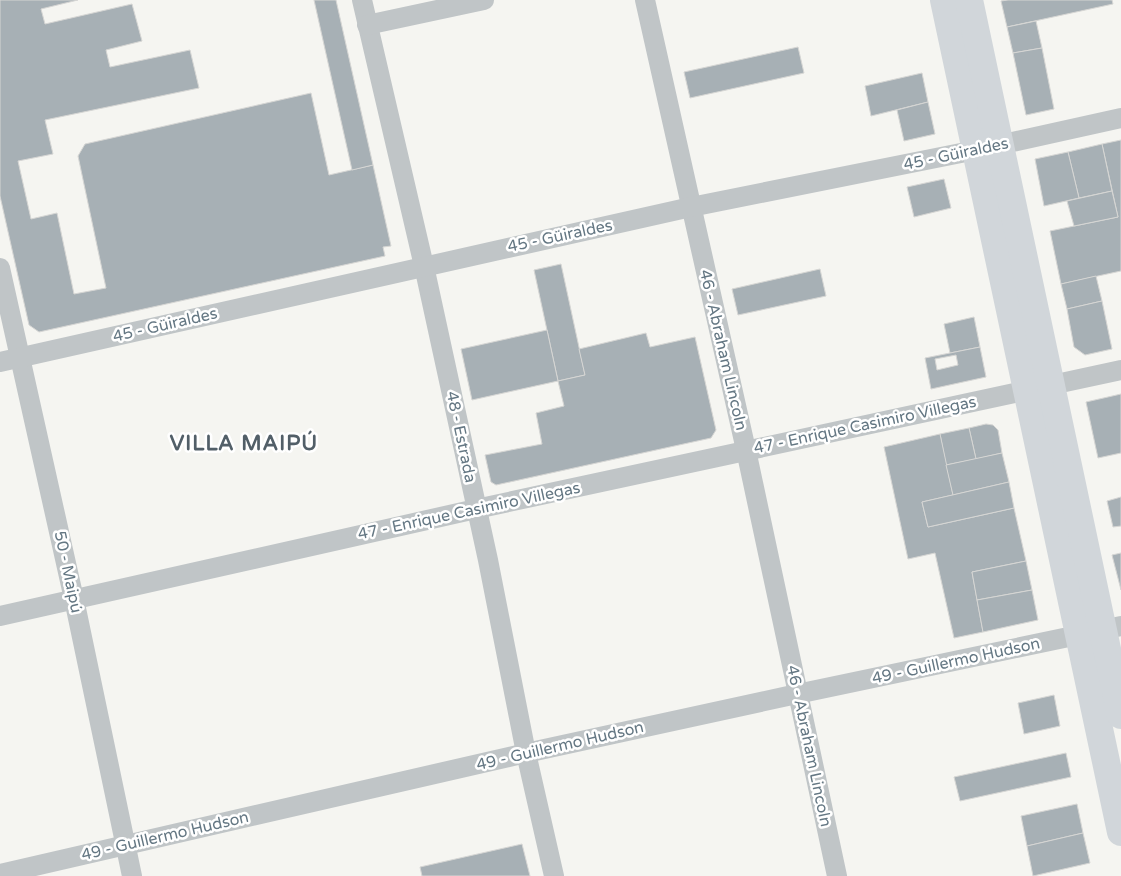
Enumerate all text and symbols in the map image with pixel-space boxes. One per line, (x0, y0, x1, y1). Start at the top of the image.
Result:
street label: 45 - Güiraldes (902, 133, 1010, 175)
street label: 45 - Güiraldes (506, 215, 614, 257)
street label: 46 - Abraham Lincoln (695, 268, 751, 432)
street label: 45 - Güiraldes (111, 303, 219, 347)
street label: 48 - Estrada (442, 389, 480, 485)
street label: 47 - Enrique Casimiro Villegas (752, 392, 978, 458)
district label: VILLA MAIPÚ (170, 430, 318, 456)
street label: 47 - Enrique Casimiro Villegas (356, 478, 582, 544)
street label: 50 - Maipú (50, 529, 86, 615)
street label: 49 - Guillermo Hudson (870, 633, 1042, 689)
street label: 46 - Abraham Lincoln (782, 663, 836, 829)
street label: 49 - Guillermo Hudson (474, 717, 646, 775)
street label: 49 - Guillermo Hudson (79, 807, 251, 865)

